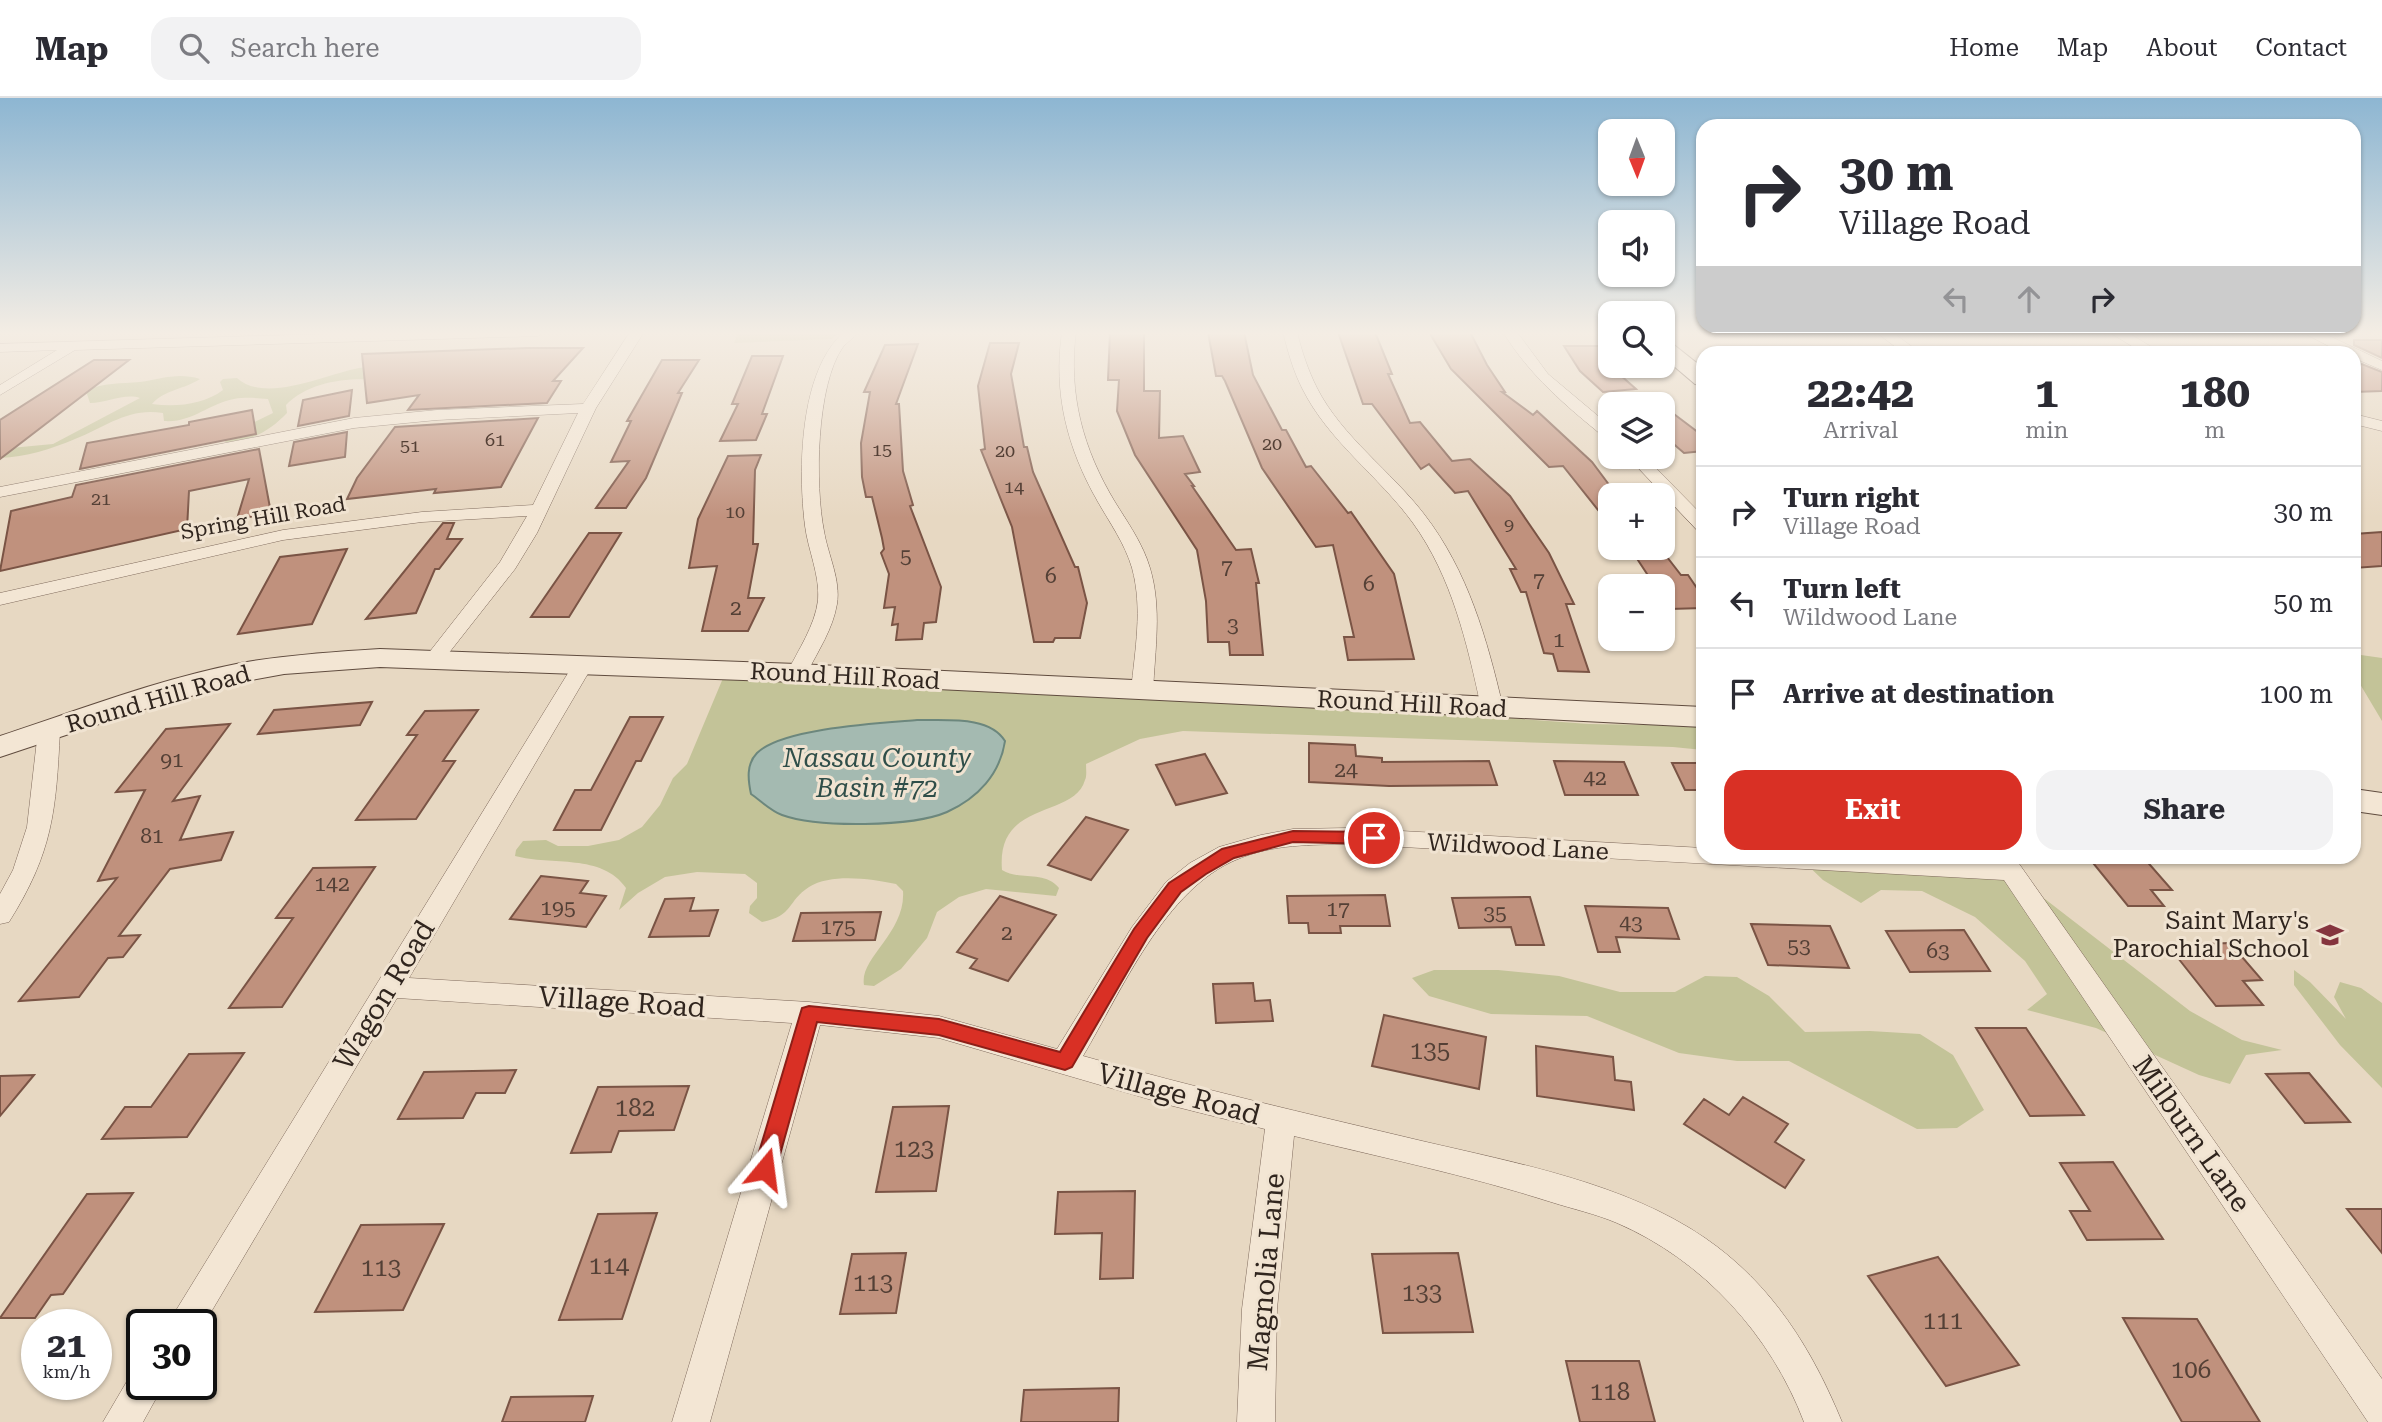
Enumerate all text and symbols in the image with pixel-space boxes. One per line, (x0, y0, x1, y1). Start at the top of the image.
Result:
search box (151, 17, 641, 80)
text: Map (35, 29, 109, 68)
icon: search (175, 29, 213, 67)
text: Search here (231, 33, 380, 63)
text: Home (1949, 34, 2019, 62)
text: Map (2057, 34, 2108, 62)
text: About (2146, 34, 2217, 62)
text: Contact (2255, 34, 2347, 62)
north arrow (1598, 119, 1675, 196)
map controls (1598, 119, 1675, 651)
text: 30 m (1839, 145, 1954, 202)
icon: right (1724, 147, 1815, 238)
text: Village Road (1839, 204, 2030, 242)
button: sound (1598, 210, 1675, 287)
icon: left (1937, 280, 1975, 318)
icon: ahead (2010, 280, 2048, 318)
icon: right (2083, 280, 2121, 318)
button: search (1598, 301, 1675, 378)
text: 22:42 (1807, 368, 1914, 417)
text: 1 (2035, 368, 2059, 417)
text: 180 (2179, 368, 2250, 417)
button: layers (1598, 392, 1675, 469)
text: Arrival (1823, 417, 1898, 444)
text: min (2025, 417, 2068, 444)
text: m (2204, 417, 2225, 444)
house number: 61 (485, 429, 505, 450)
house number: 20 (1262, 433, 1282, 454)
house number: 51 (400, 435, 420, 456)
house number: 15 (872, 439, 892, 460)
house number: 20 (995, 440, 1015, 461)
house number: 14 (1004, 476, 1024, 497)
button: + (1598, 483, 1675, 560)
text: Turn right (1783, 483, 1919, 513)
house number: 21 (91, 488, 111, 509)
street label: Spring Hill Road (179, 492, 348, 544)
icon: right (1724, 493, 1762, 531)
text: 30 m (2274, 497, 2333, 527)
house number: 10 (725, 501, 745, 522)
text: Village Road (1783, 513, 1921, 540)
house number: 9 (1504, 514, 1514, 535)
house number: 5 (900, 544, 912, 568)
house number: 7 (1221, 555, 1233, 579)
house number: 6 (1045, 564, 1057, 588)
house number: 7 (1533, 568, 1545, 592)
house number: 6 (1363, 572, 1375, 596)
button: − (1598, 574, 1675, 651)
text: Turn left (1783, 574, 1901, 604)
icon: left (1724, 584, 1762, 622)
text: 50 m (2274, 588, 2333, 618)
house number: 2 (730, 596, 742, 620)
text: Wildwood Lane (1783, 604, 1957, 631)
house number: 3 (1227, 613, 1239, 637)
house number: 1 (1553, 628, 1565, 652)
street label: Round Hill Road (749, 657, 941, 695)
street label: Round Hill Road (63, 659, 253, 739)
icon: arrive (1724, 675, 1762, 713)
text: Arrive at destination (1783, 679, 2054, 709)
text: 100 m (2259, 679, 2333, 709)
street label: Round Hill Road (1316, 685, 1508, 723)
water label: Nassau County Basin #72 (782, 743, 972, 803)
house number: 91 (160, 748, 184, 772)
house number: 24 (1334, 758, 1358, 782)
house number: 42 (1583, 766, 1607, 790)
button: Exit (1724, 770, 2022, 850)
button: Share (2036, 770, 2333, 850)
pin (1344, 808, 1404, 868)
icon: arrive (1355, 819, 1393, 857)
house number: 81 (140, 824, 164, 848)
street label: Wildwood Lane (1426, 828, 1610, 866)
house number: 142 (314, 872, 350, 896)
house number: 195 (540, 896, 576, 920)
house number: 17 (1326, 897, 1350, 921)
house number: 35 (1483, 901, 1507, 925)
place label: Saint Mary's Parochial School (2113, 907, 2309, 963)
house number: 43 (1619, 911, 1643, 935)
street label: Wagon Road (326, 914, 442, 1076)
house number: 175 (820, 915, 856, 939)
school or university icon: Saint Mary's Parochial School (2315, 920, 2345, 950)
house number: 2 (1001, 921, 1013, 945)
house number: 53 (1787, 934, 1811, 958)
house number: 63 (1926, 939, 1950, 963)
street label: Village Road (537, 980, 707, 1024)
house number: 135 (1410, 1037, 1450, 1065)
street label: Milburn Lane (2126, 1050, 2258, 1218)
street label: Village Road (1094, 1056, 1264, 1132)
house number: 182 (615, 1094, 655, 1122)
position arrow (728, 1132, 802, 1206)
house number: 123 (894, 1135, 934, 1163)
street label: Magnolia Lane (1241, 1172, 1291, 1372)
house number: 114 (589, 1252, 630, 1280)
house number: 113 (361, 1254, 401, 1282)
house number: 113 (853, 1269, 893, 1297)
house number: 133 (1402, 1279, 1442, 1307)
house number: 111 (1923, 1307, 1963, 1335)
speed limit sign: 30 (126, 1309, 217, 1400)
text: 21 (47, 1325, 86, 1366)
house number: 106 (2171, 1356, 2211, 1384)
text: km/h (42, 1361, 91, 1382)
house number: 118 (1590, 1378, 1630, 1406)

